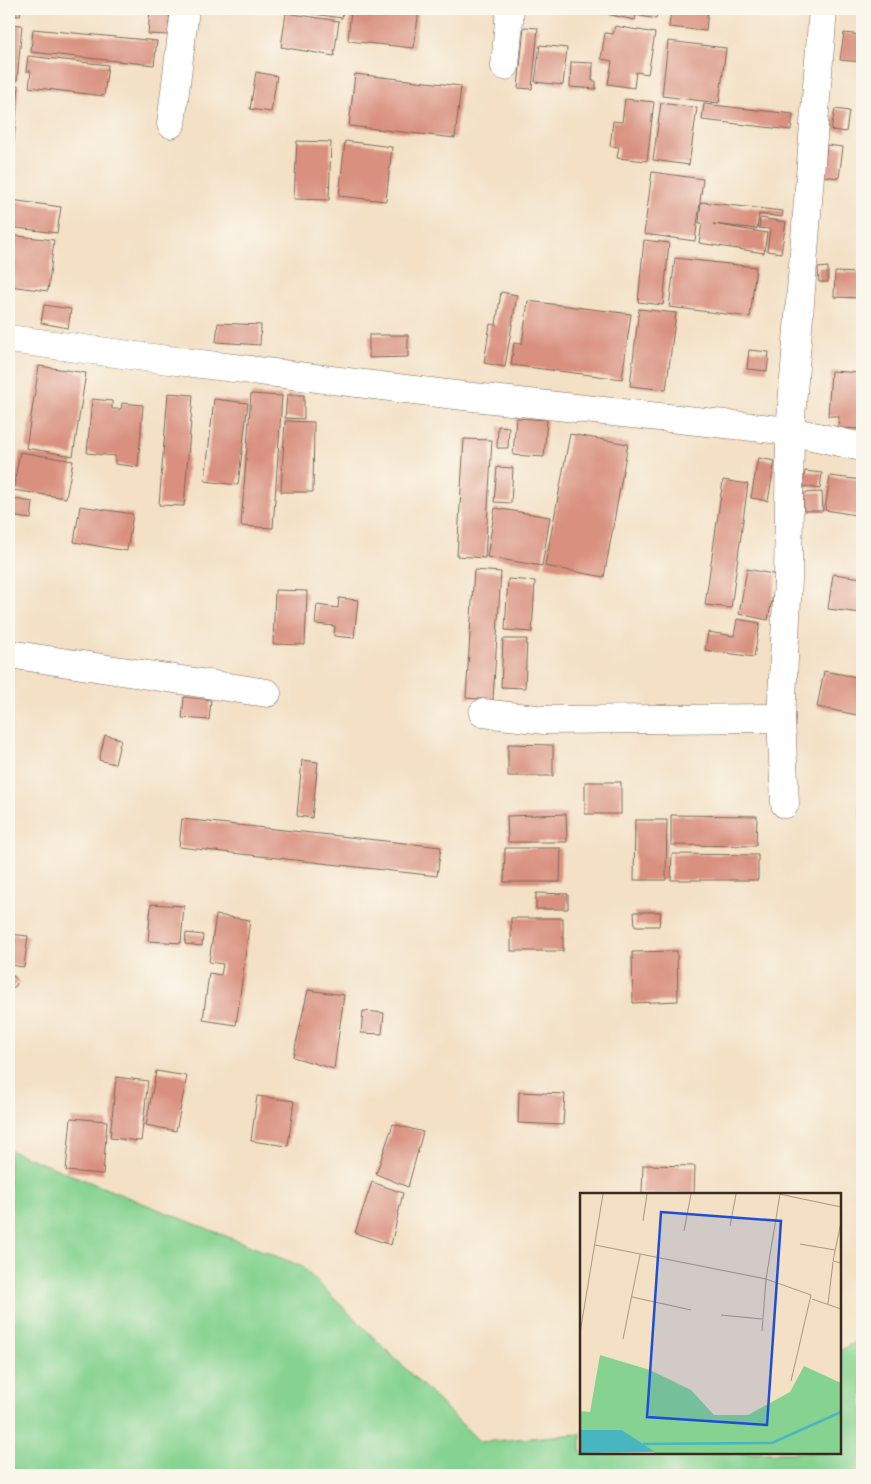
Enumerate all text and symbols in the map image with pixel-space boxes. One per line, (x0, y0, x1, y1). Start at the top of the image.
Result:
inset map (580, 1193, 841, 1454)

